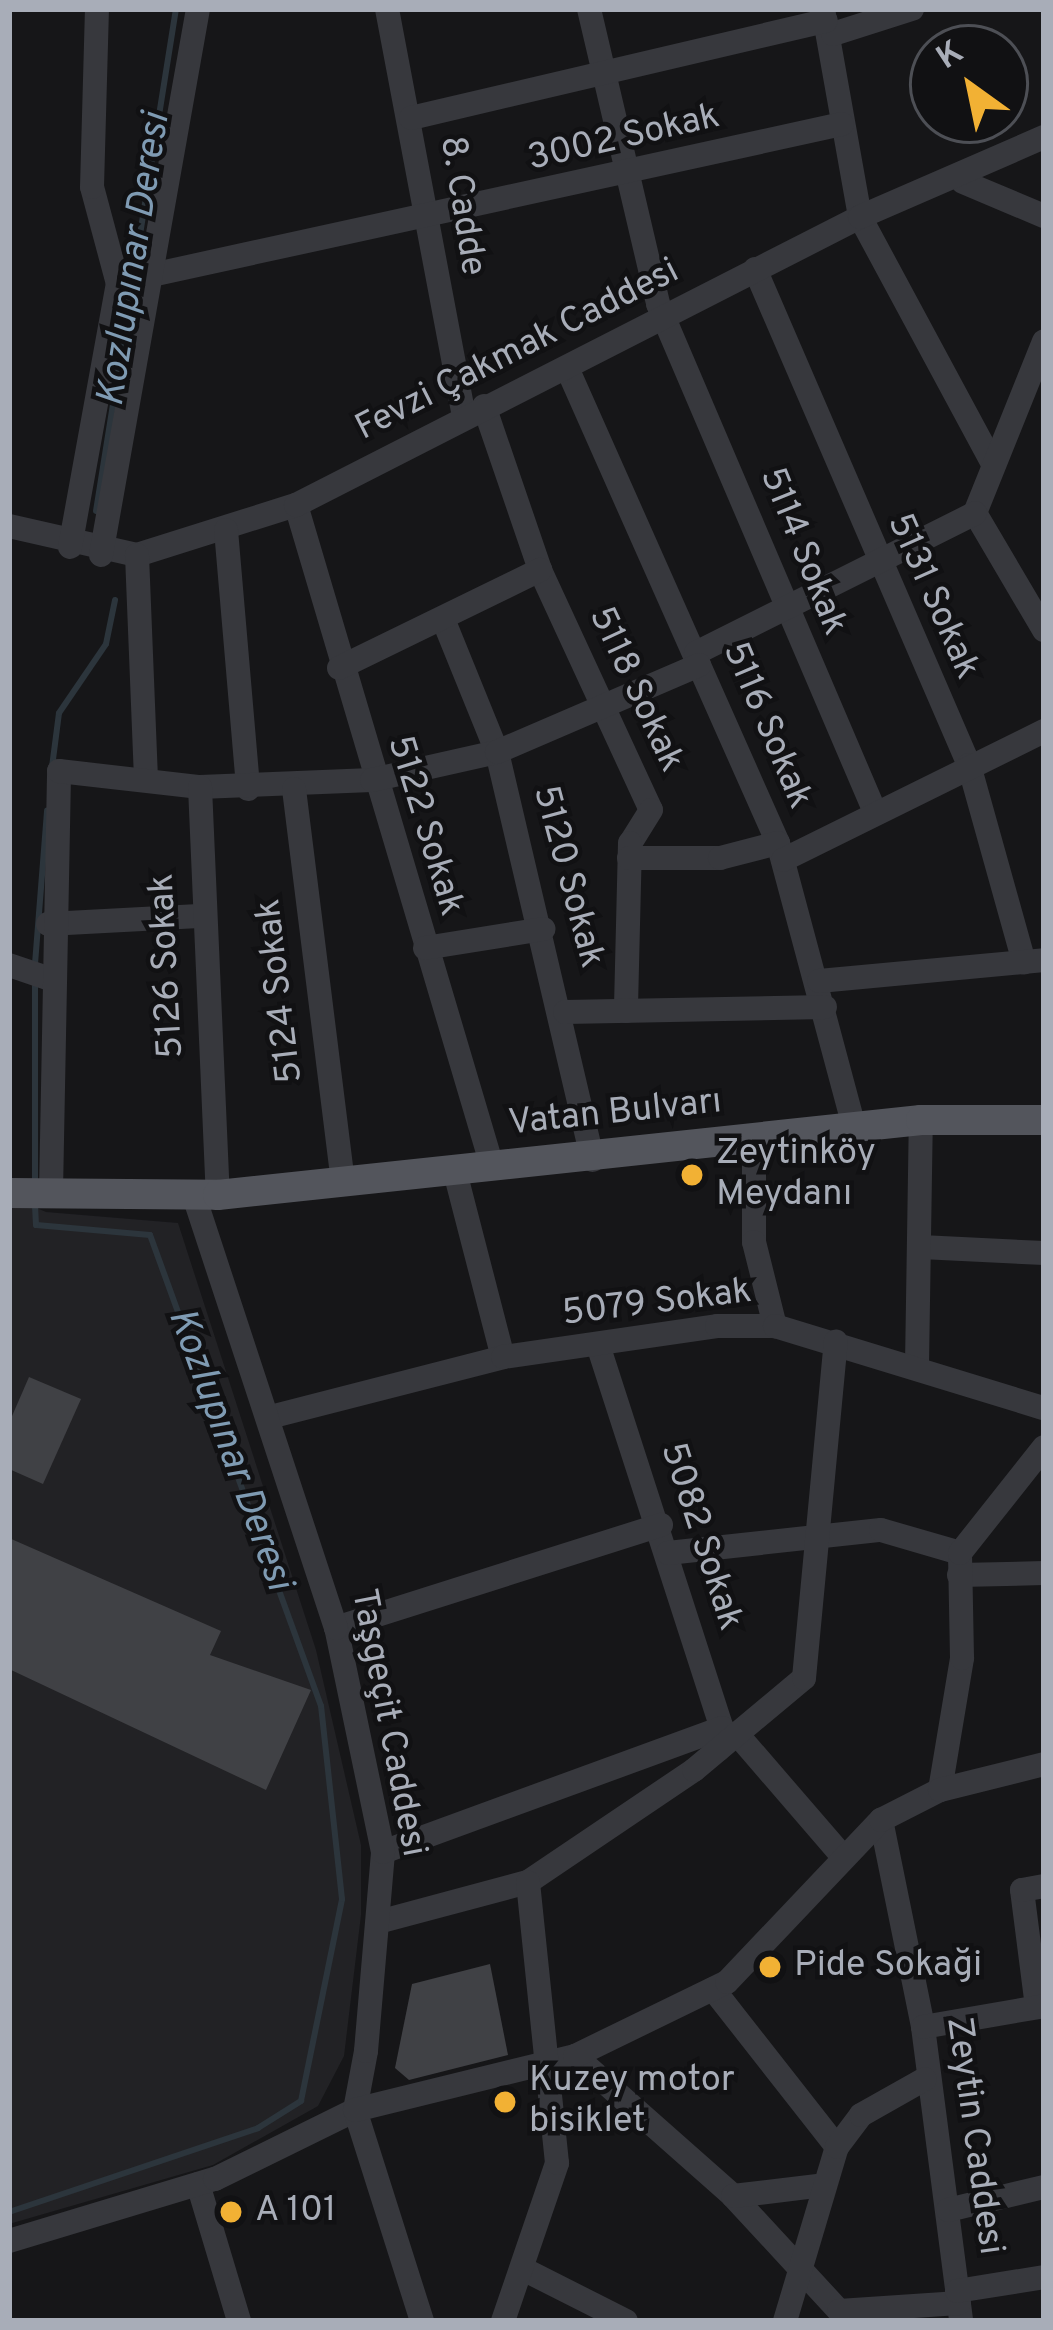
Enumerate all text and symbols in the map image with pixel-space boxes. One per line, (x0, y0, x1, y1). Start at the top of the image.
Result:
north arrow (909, 24, 1029, 144)
text: K (930, 32, 972, 80)
street label: 3002 Sokak (524, 96, 724, 182)
water label: Kozlupınar Deresi (90, 110, 182, 410)
street label: 8. Cadde (429, 133, 493, 279)
street label: Fevzi Çakmak Caddesi (349, 251, 687, 451)
street label: 5114 Sokak (749, 462, 855, 642)
street label: 5131 Sokak (876, 508, 988, 686)
street label: 5118 Sokak (578, 601, 692, 779)
street label: 5116 Sokak (712, 636, 820, 816)
street label: 5122 Sokak (376, 731, 472, 921)
street label: 5120 Sokak (522, 781, 612, 973)
street label: 5126 Sokak (142, 872, 194, 1060)
street label: 5124 Sokak (248, 896, 314, 1086)
street label: Vatan Bulvarı (506, 1081, 724, 1147)
place label: Zeytinköy Meydanı (716, 1132, 876, 1217)
marker: Zeytinköy Meydanı (679, 1162, 705, 1188)
street label: 5079 Sokak (560, 1271, 754, 1337)
water label: Kozlupınar Deresi (155, 1303, 301, 1597)
street label: 5082 Sokak (649, 1438, 751, 1636)
street label: Taşgeçit Caddesi (340, 1586, 434, 1860)
place label: Pide Sokaği (794, 1945, 982, 1989)
marker: Pide Sokaği (757, 1954, 783, 1980)
street label: Zeytin Caddesi (935, 2014, 1011, 2258)
place label: Kuzey motor bisiklet (529, 2059, 735, 2144)
marker: Kuzey motor bisiklet (492, 2089, 518, 2115)
place label: A 101 (255, 2190, 338, 2234)
marker: A 101 (218, 2199, 244, 2225)

